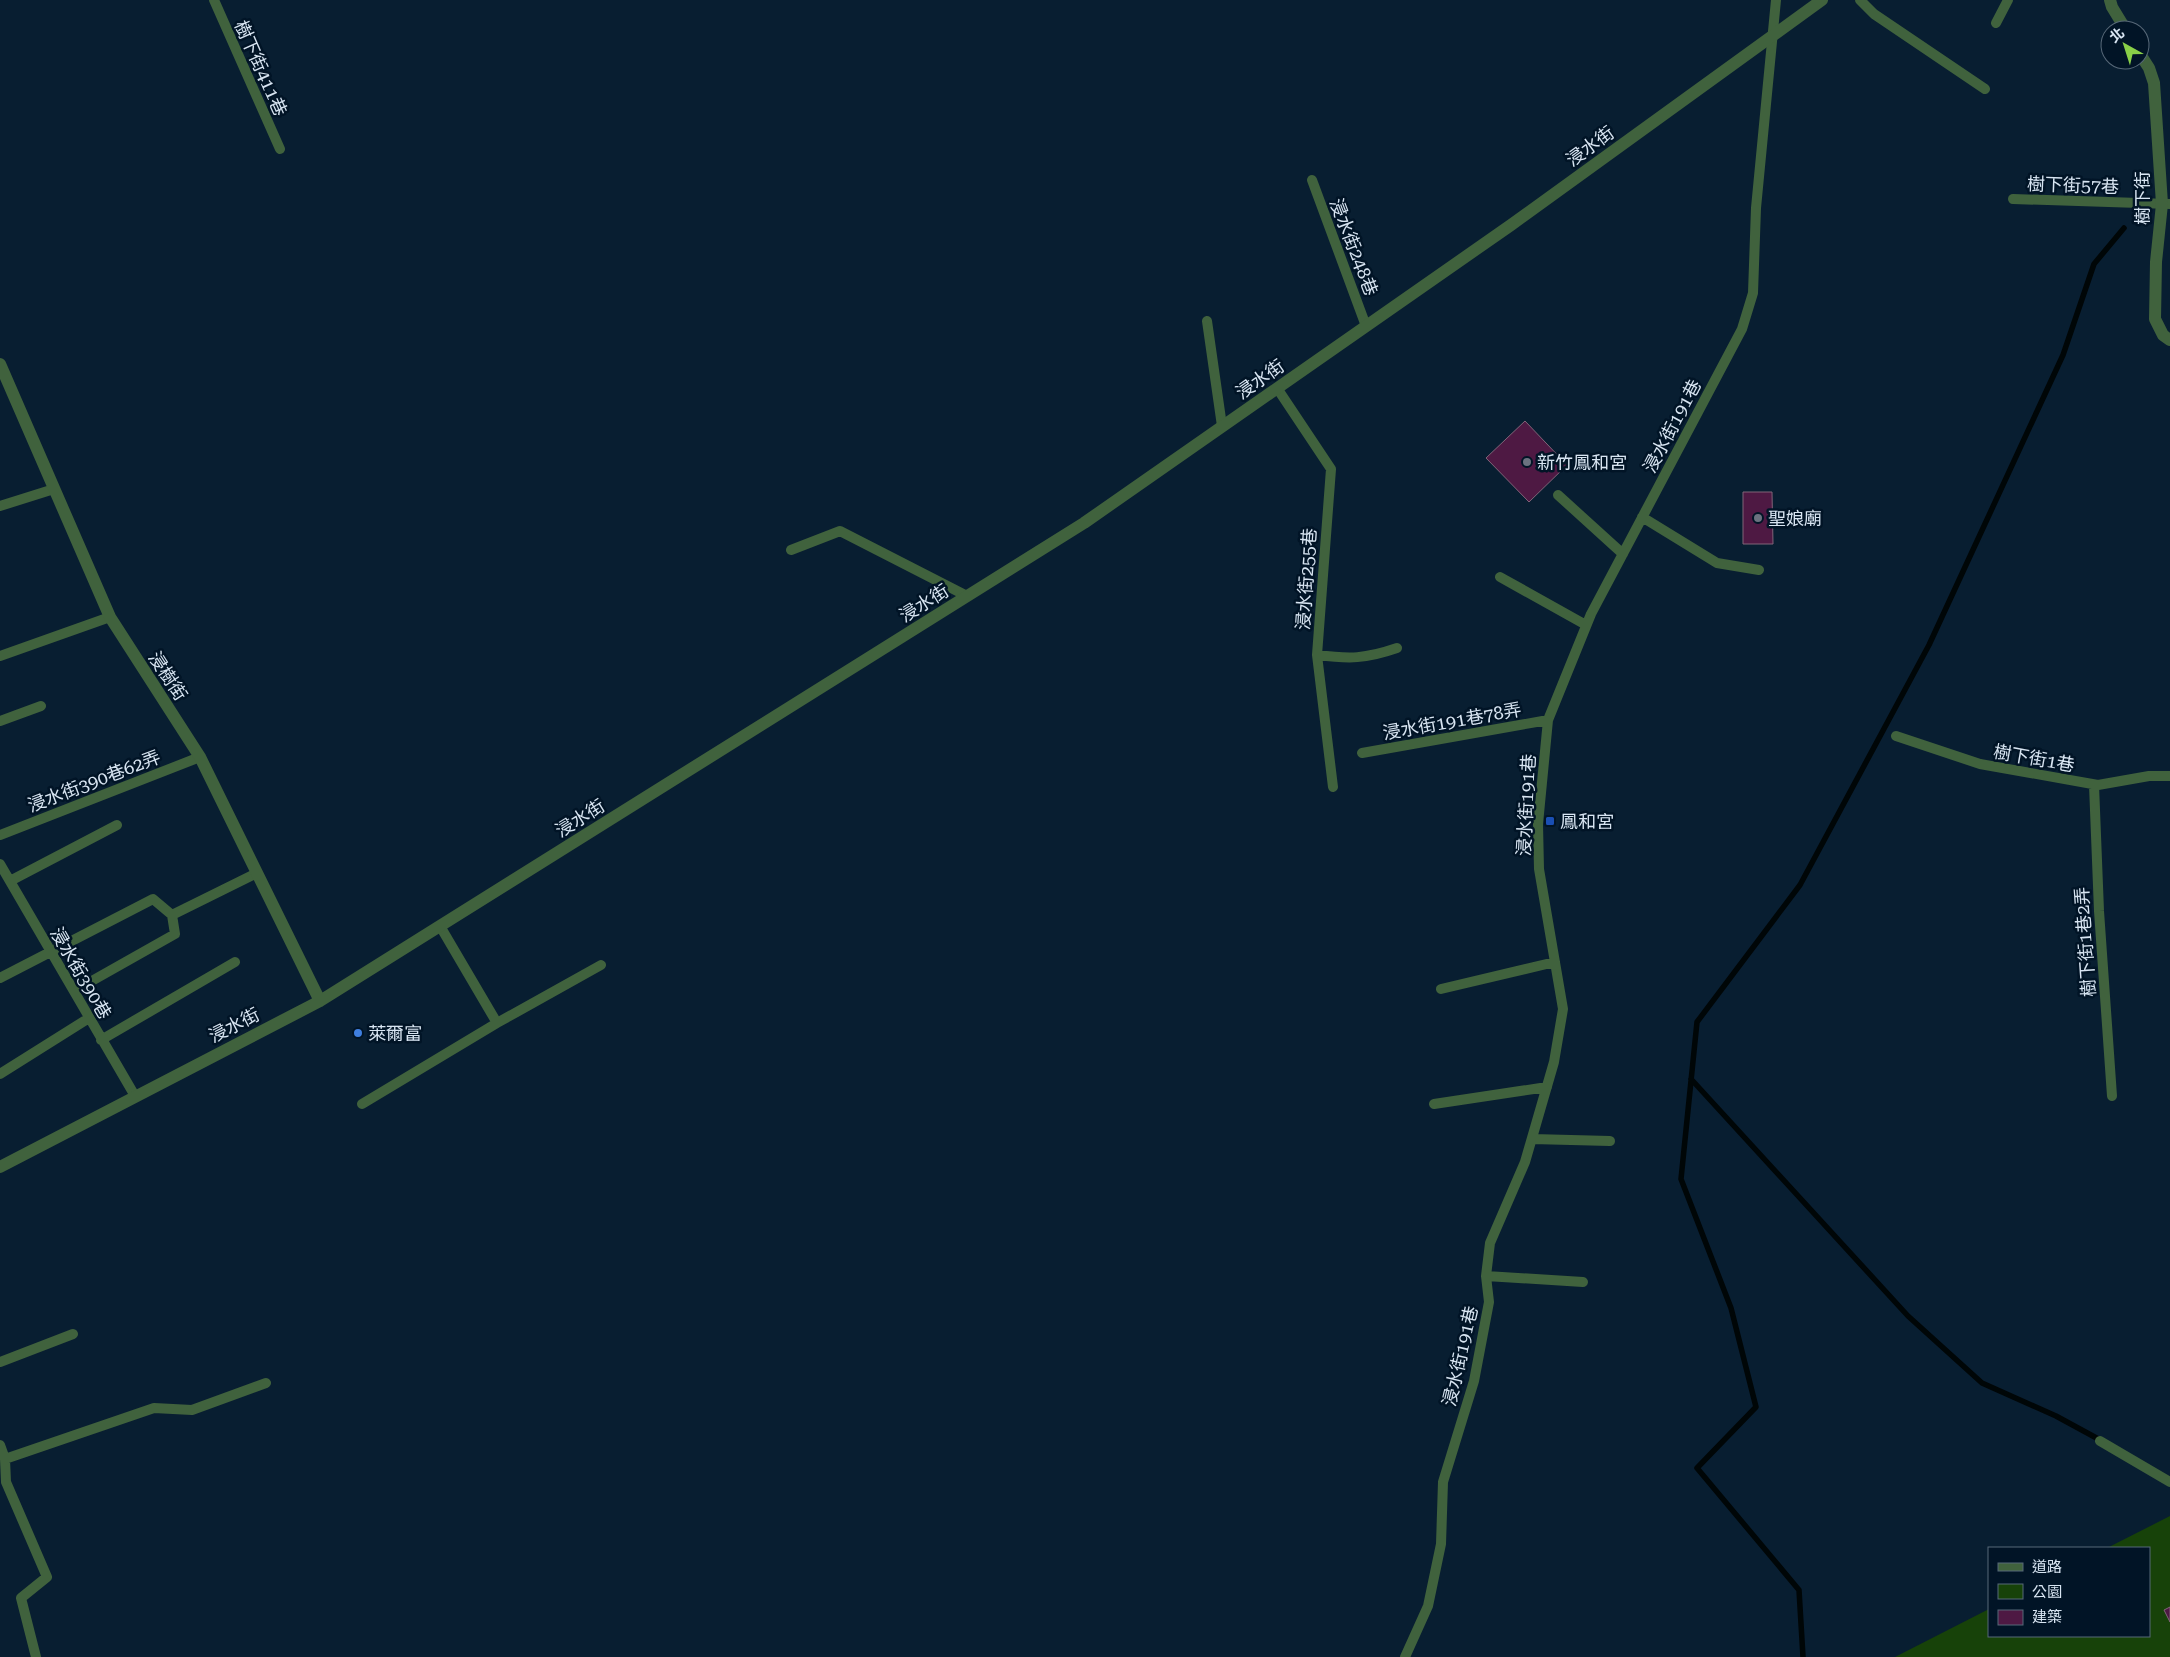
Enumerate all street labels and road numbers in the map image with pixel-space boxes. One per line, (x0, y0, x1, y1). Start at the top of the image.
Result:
street label: 樹下街411巷 (231, 17, 291, 119)
street label: 浸水街 (1562, 122, 1618, 170)
street label: 樹下街 (2132, 171, 2153, 225)
street label: 樹下街57巷 (2027, 173, 2119, 197)
street label: 浸水街248巷 (1326, 196, 1382, 298)
street label: 浸水街 (1232, 355, 1288, 403)
street label: 浸水街191巷 (1639, 376, 1705, 476)
street label: 浸水街255巷 (1292, 527, 1320, 631)
street label: 浸水街 (896, 580, 952, 626)
street label: 浸樹街 (144, 648, 192, 704)
street label: 浸水街191巷78弄 (1381, 698, 1523, 744)
street label: 樹下街1巷 (1992, 741, 2076, 775)
street label: 浸水街390巷62弄 (25, 746, 163, 816)
street label: 浸水街191巷 (1513, 753, 1539, 857)
street label: 浸水街 (552, 795, 608, 841)
street label: 樹下街1巷2弄 (2071, 886, 2099, 998)
street label: 浸水街390巷 (46, 923, 116, 1023)
street label: 浸水街 (205, 1003, 263, 1047)
street label: 浸水街191巷 (1438, 1304, 1482, 1408)

